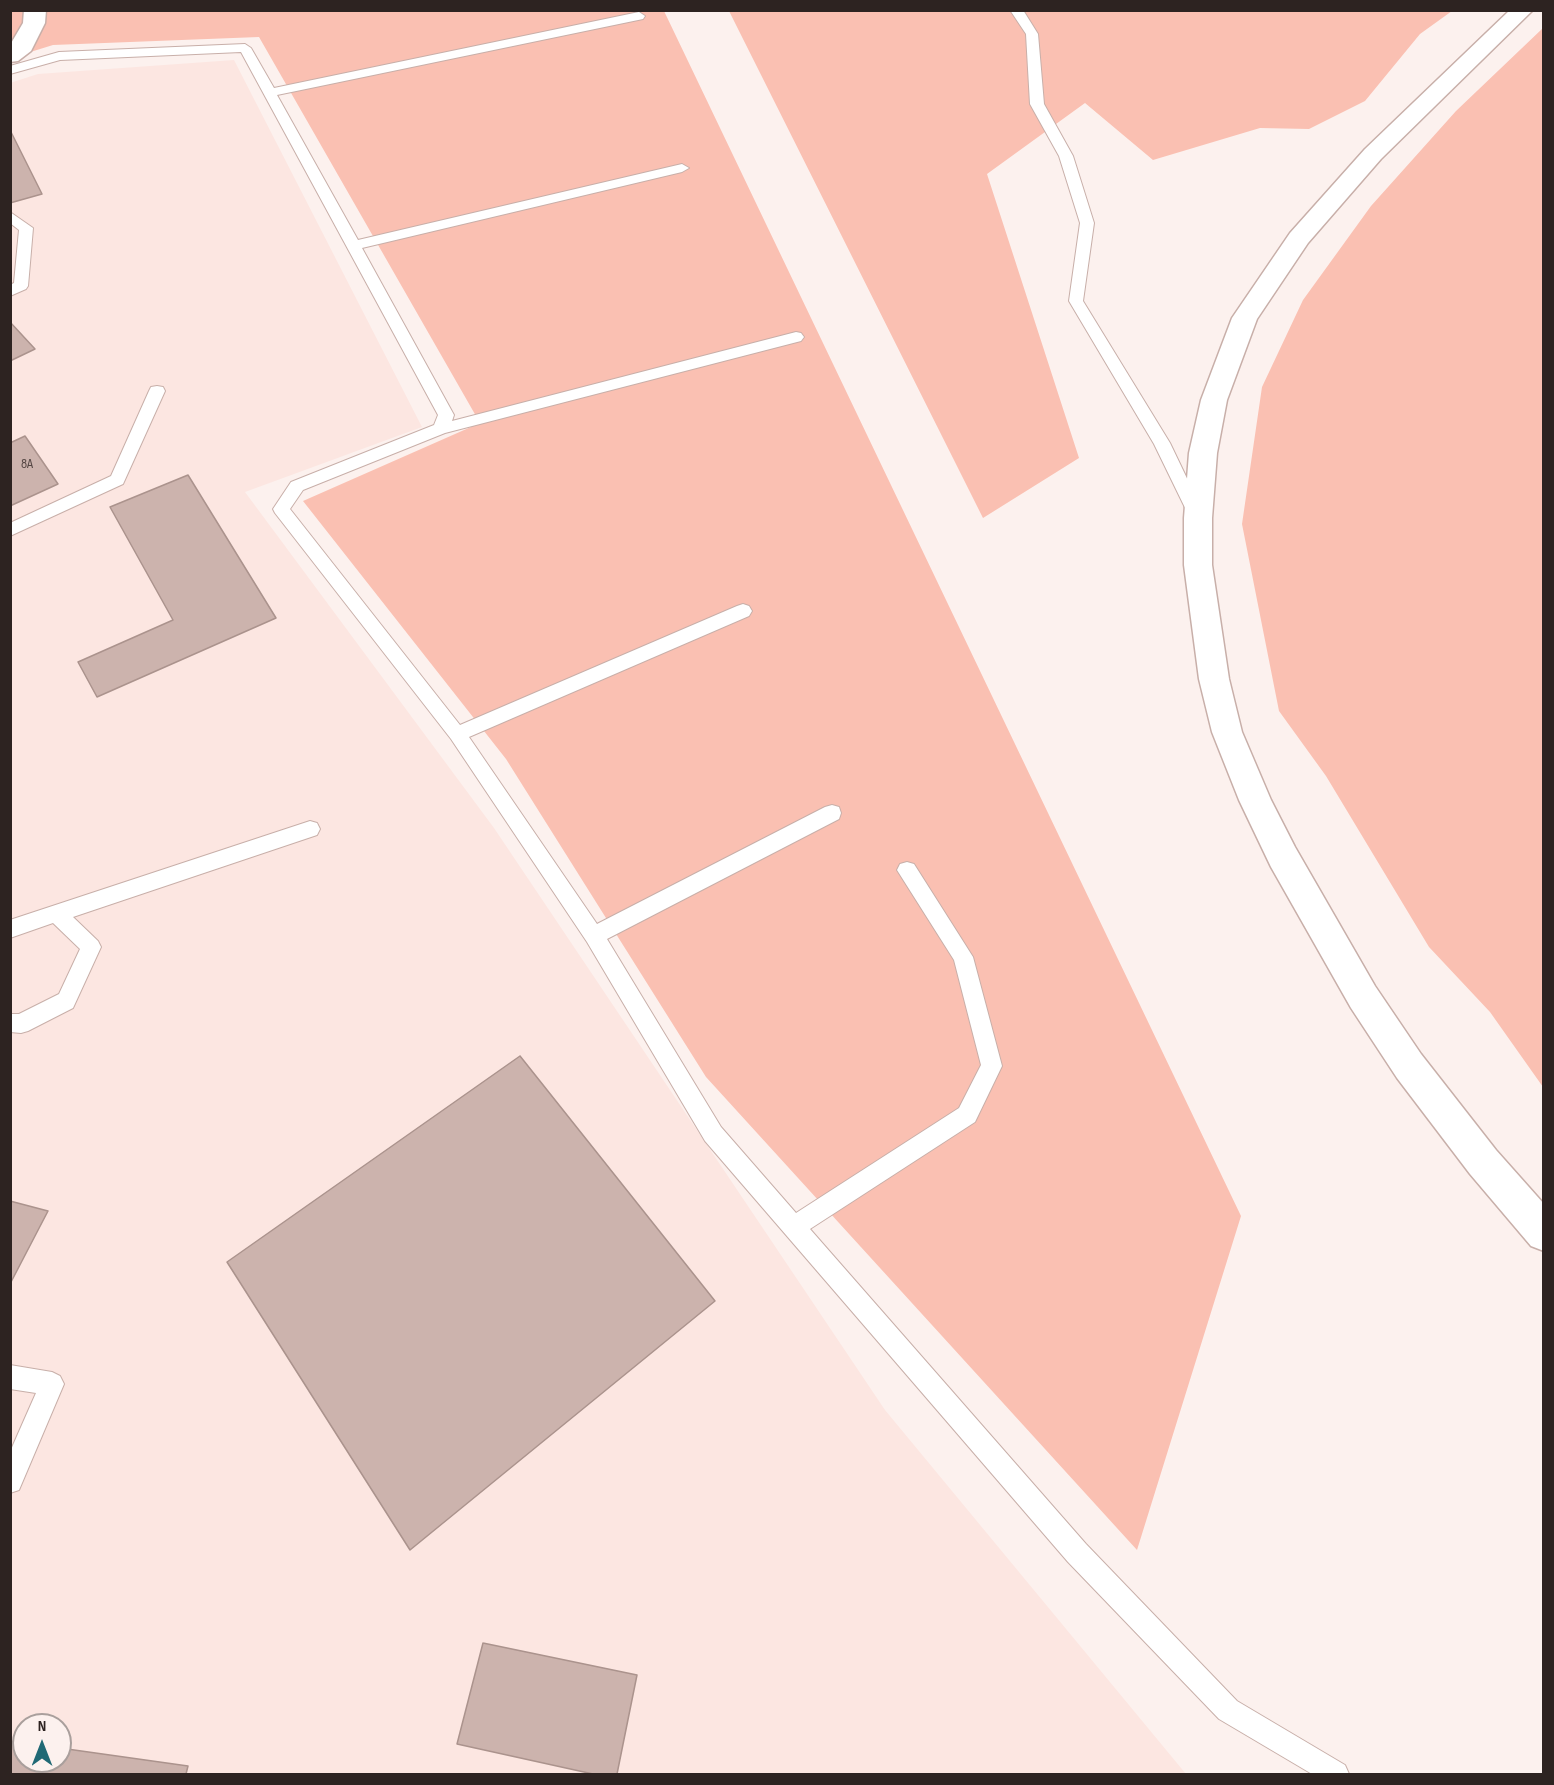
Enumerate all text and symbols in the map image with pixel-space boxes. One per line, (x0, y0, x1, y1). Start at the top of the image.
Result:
house number: 8А (21, 456, 33, 472)
north arrow (12, 1713, 72, 1773)
text: N (38, 1717, 46, 1736)

